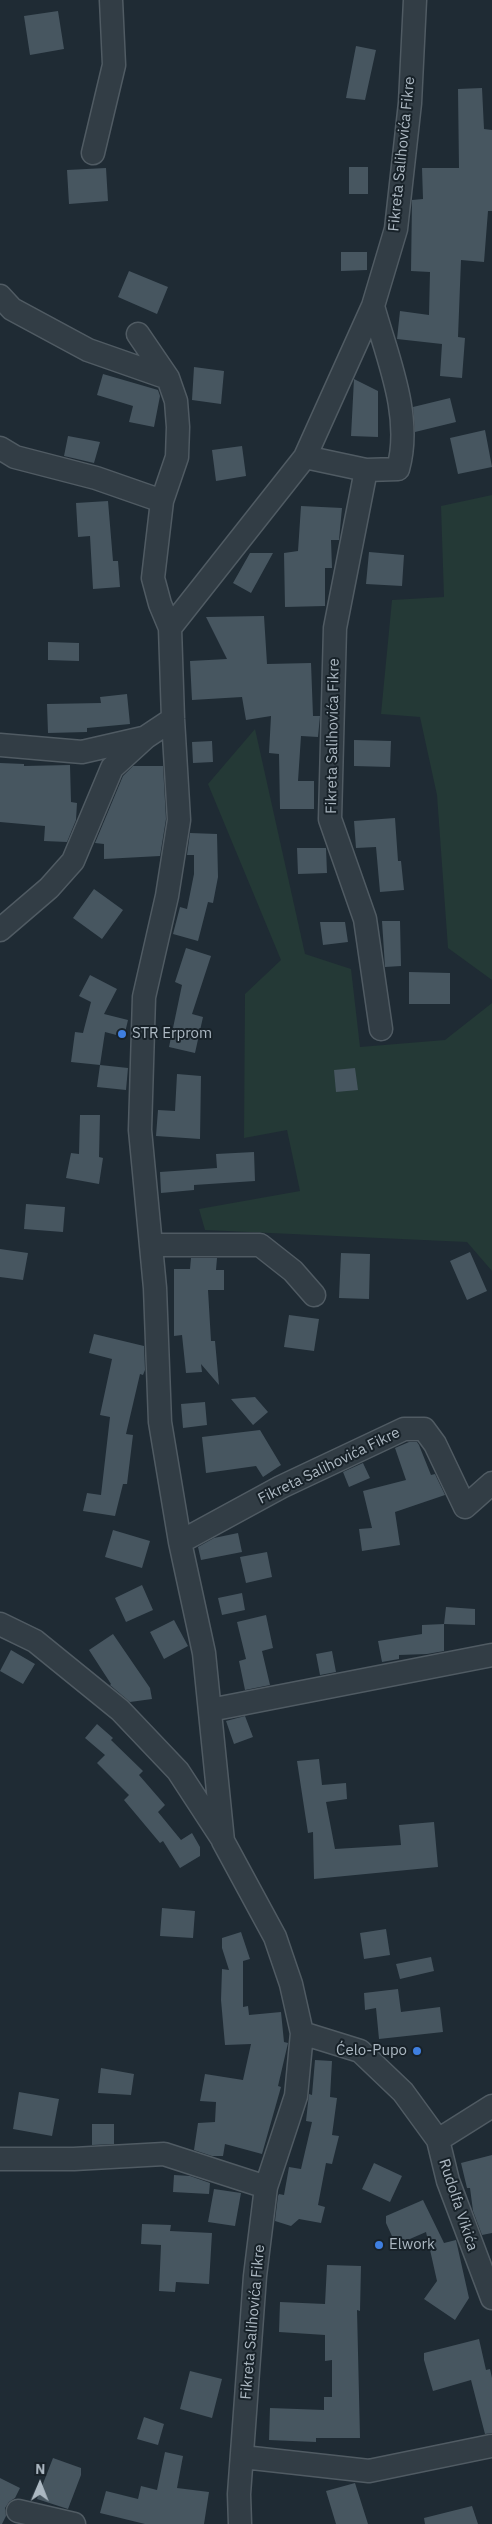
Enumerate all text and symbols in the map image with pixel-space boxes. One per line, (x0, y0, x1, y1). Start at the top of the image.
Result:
street label: Fikreta Salihovića Fikre (385, 76, 419, 232)
street label: Fikreta Salihovića Fikre (323, 658, 343, 814)
place label: STR Erprom (132, 1025, 212, 1043)
marker: STR Erprom (116, 1028, 128, 1040)
street label: Fikreta Salihovića Fikre (255, 1424, 403, 1508)
place label: Ćelo-Pupo (336, 2042, 407, 2060)
marker: Ćelo-Pupo (411, 2045, 423, 2057)
street label: Rudolfa Vikića (435, 2157, 481, 2253)
place label: Elwork (389, 2236, 435, 2254)
marker: Elwork (373, 2239, 385, 2251)
street label: Fikreta Salihovića Fikre (237, 2244, 269, 2400)
north arrow (15, 2459, 65, 2509)
text: N (35, 2460, 45, 2478)

